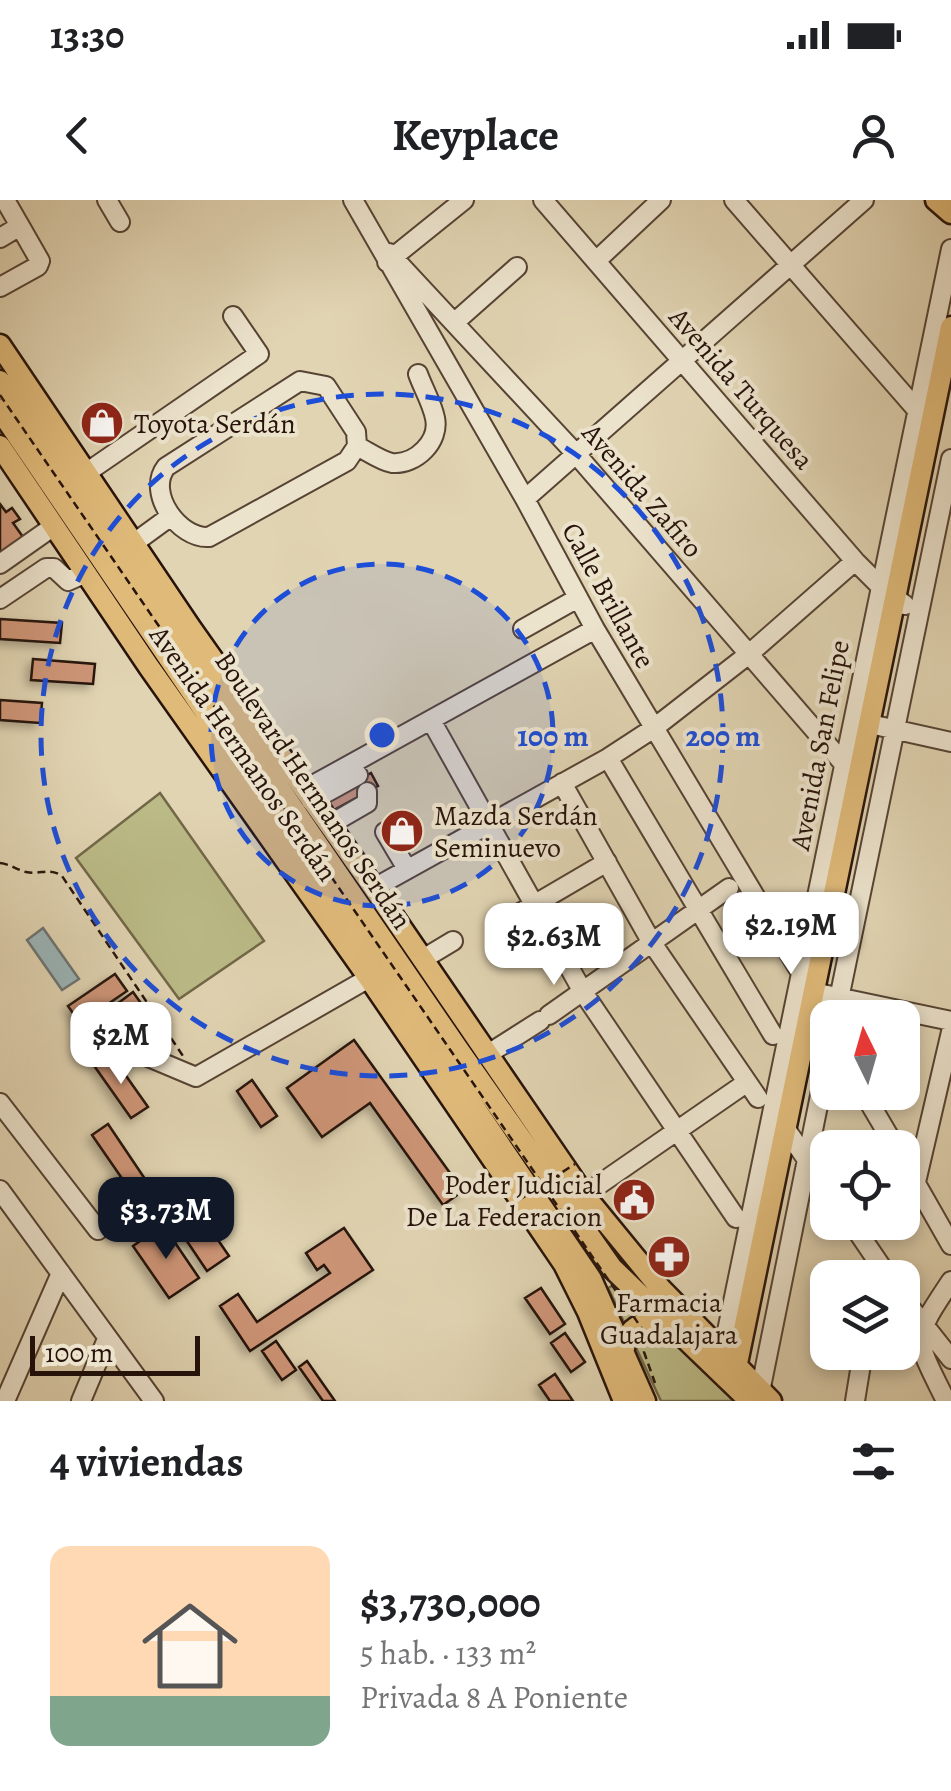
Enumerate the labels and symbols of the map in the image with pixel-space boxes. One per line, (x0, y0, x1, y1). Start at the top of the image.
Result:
street label: Avenida Turquesa (659, 299, 822, 478)
shop icon: Toyota Serdán (79, 400, 125, 446)
place label: Toyota Serdán (134, 405, 296, 443)
street label: Avenida Zafiro (572, 414, 711, 566)
street label: Calle Brillante (552, 516, 664, 675)
street label: Avenida Hermanos Serdán (140, 617, 346, 889)
street label: Avenida San Felipe (781, 637, 859, 854)
street label: Boulevard Hermanos Serdán (206, 644, 421, 937)
text: 100 m (517, 716, 589, 756)
text: 200 m (685, 716, 761, 756)
centre of rings (364, 717, 400, 753)
place label: Mazda Serdán Seminuevo (434, 797, 598, 867)
shop icon: Mazda Serdán Seminuevo (379, 808, 425, 854)
pin: $2.19M (710, 892, 872, 977)
pin: $2.63M (473, 903, 635, 988)
north arrow (810, 1000, 920, 1110)
pin: $2M (73, 1002, 169, 1087)
place label: Poder Judicial De La Federacion (406, 1166, 602, 1236)
pin: $3.73M (85, 1177, 247, 1262)
public building icon: Poder Judicial De La Federacion (611, 1177, 657, 1223)
pharmacy icon: Farmacia Guadalajara (646, 1234, 692, 1280)
place label: Farmacia Guadalajara (600, 1284, 738, 1354)
scale bar (30, 1331, 200, 1376)

